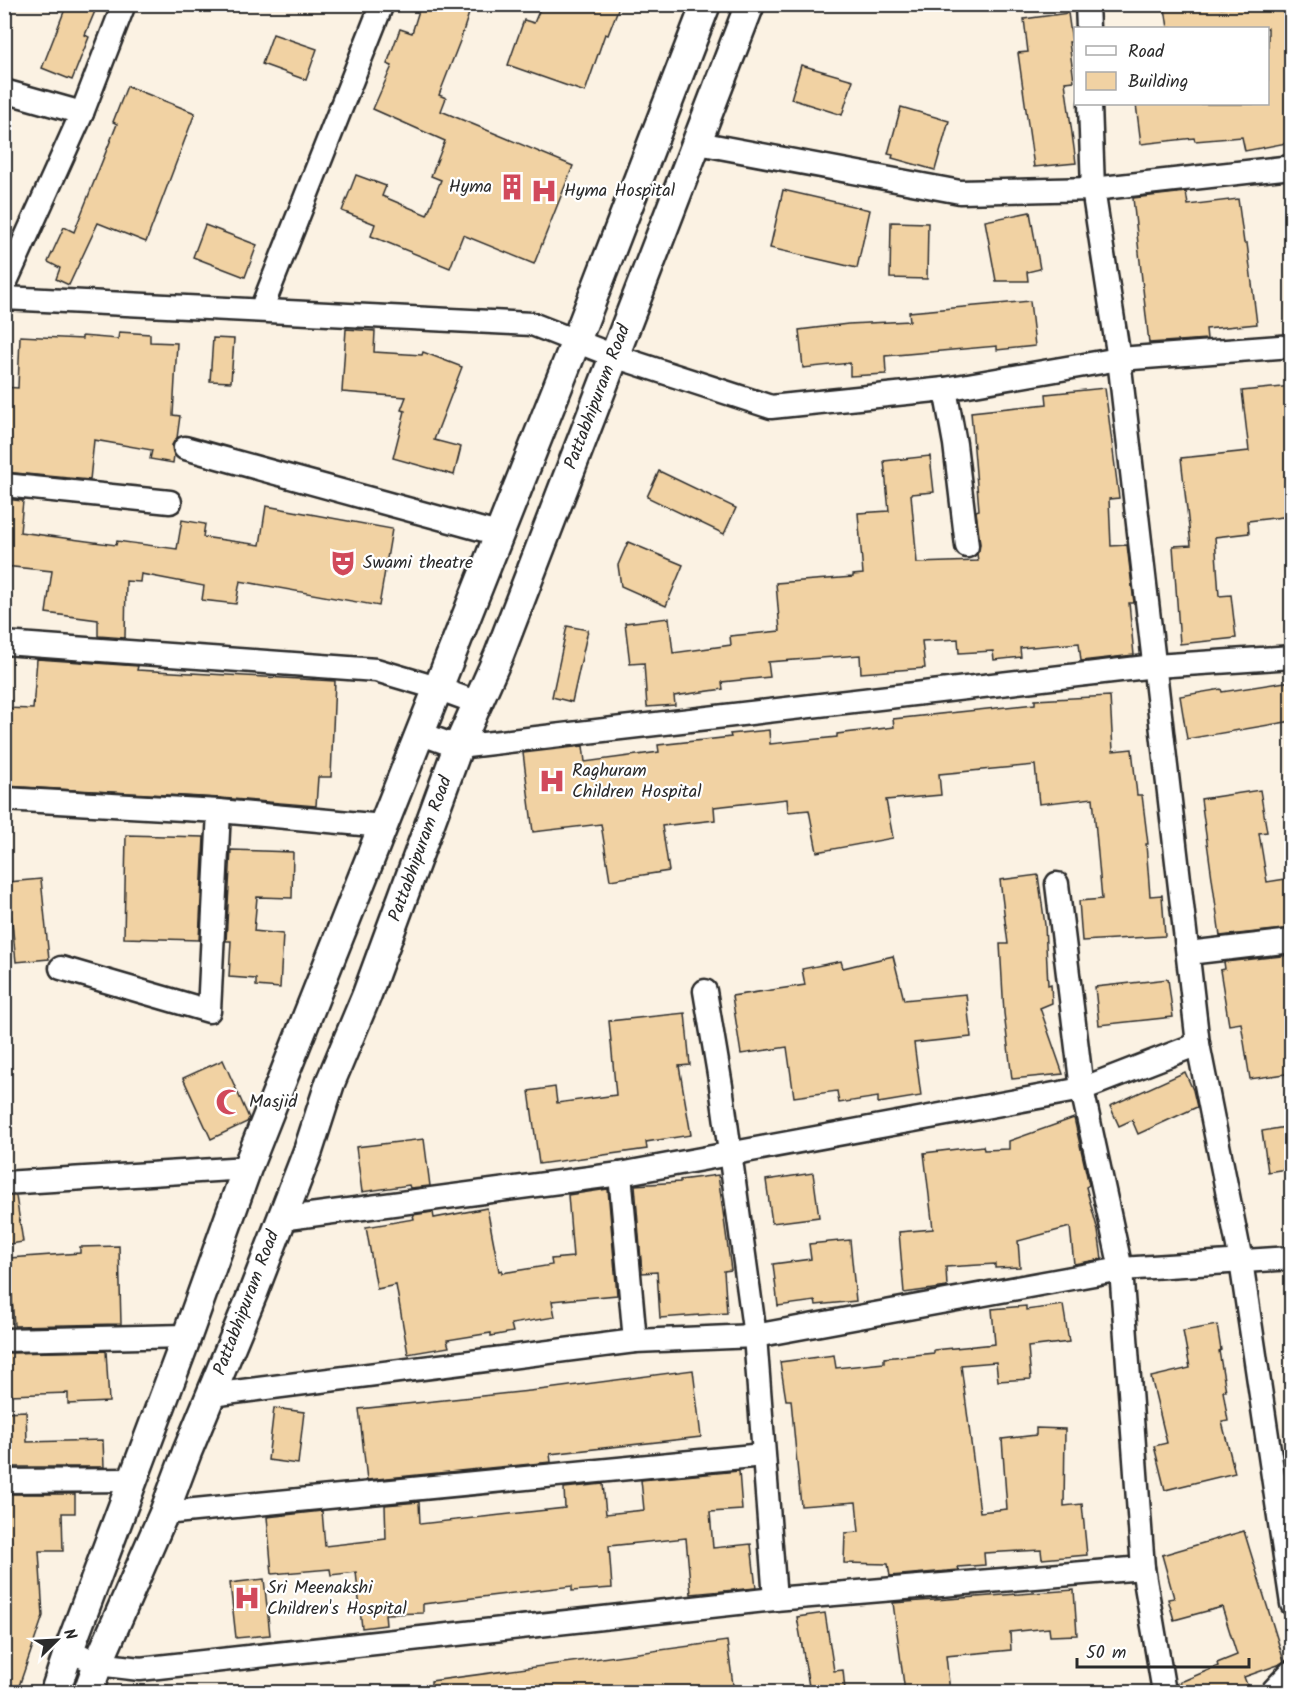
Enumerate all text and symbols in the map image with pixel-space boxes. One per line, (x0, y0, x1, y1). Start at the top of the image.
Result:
legend (1074, 27, 1269, 105)
text: Road (1128, 38, 1165, 67)
text: Building (1128, 68, 1188, 97)
building icon: Hyma (497, 172, 527, 202)
place label: Hyma (449, 173, 492, 202)
hospital icon: Hyma Hospital (529, 176, 559, 206)
place label: Hyma Hospital (564, 177, 676, 206)
street label: Pattabhipuram Road (557, 319, 639, 474)
theatre icon: Swami theatre (328, 548, 358, 578)
place label: Swami theatre (363, 549, 473, 578)
place label: Raghuram Children Hospital (572, 757, 702, 807)
hospital icon: Raghuram Children Hospital (537, 766, 567, 796)
street label: Pattabhipuram Road (381, 771, 461, 926)
mosque icon: Masjid (214, 1087, 244, 1117)
place label: Masjid (249, 1088, 298, 1117)
street label: Pattabhipuram Road (206, 1225, 288, 1380)
place label: Sri Meenakshi Children's Hospital (267, 1574, 407, 1624)
hospital icon: Sri Meenakshi Children's Hospital (232, 1583, 262, 1613)
north arrow (27, 1610, 87, 1670)
text: N (56, 1625, 83, 1644)
scale bar (1077, 1631, 1250, 1669)
text: 50 m (1086, 1639, 1126, 1668)

